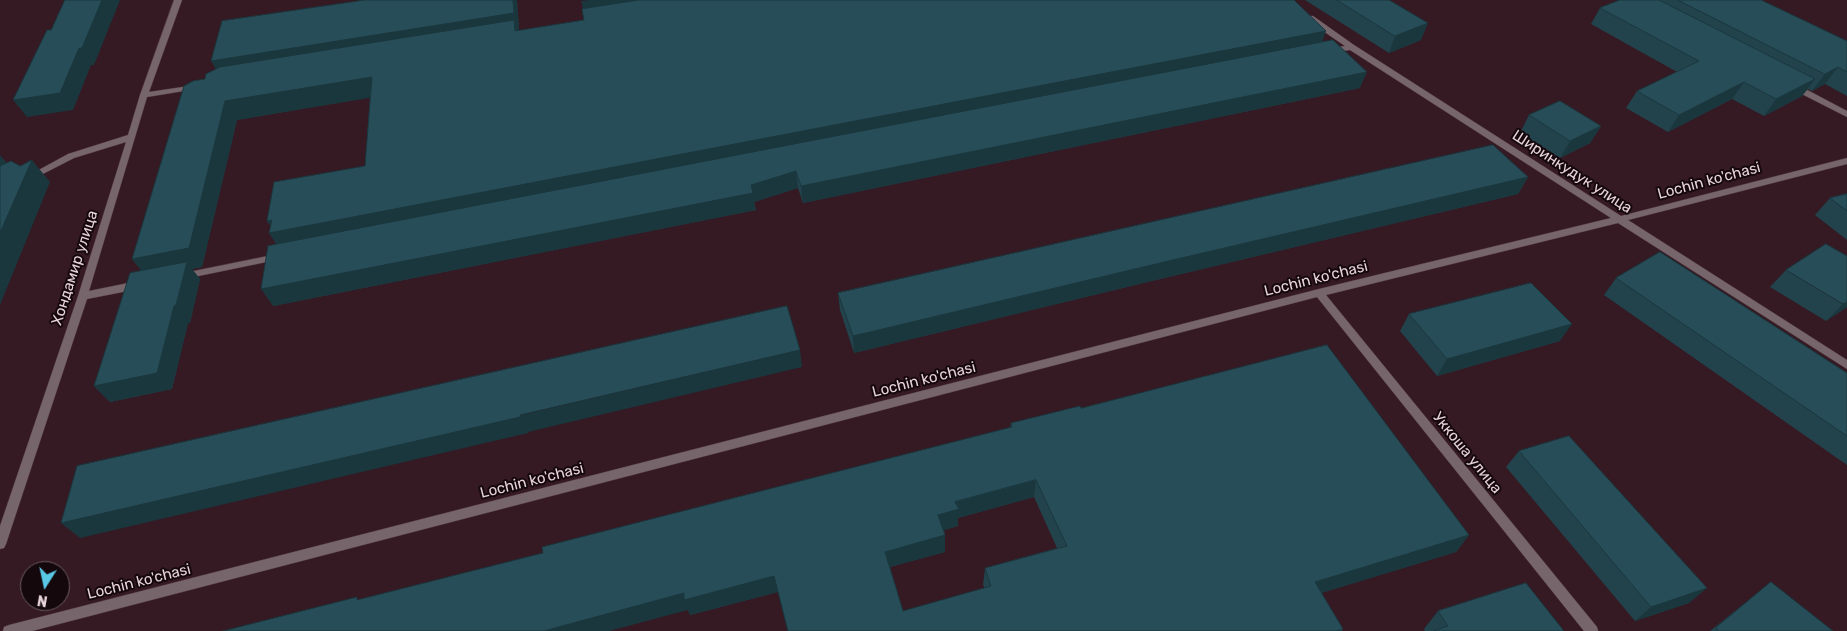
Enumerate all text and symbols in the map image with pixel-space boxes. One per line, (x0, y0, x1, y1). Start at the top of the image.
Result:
street label: Ширинкудук улица (1509, 127, 1635, 217)
street label: Lochin ko'chasi (1655, 159, 1763, 203)
street label: Хондамир улица (48, 208, 102, 328)
street label: Lochin ko'chasi (1262, 257, 1370, 301)
street label: Lochin ko'chasi (870, 358, 978, 402)
street label: Уккоша улица (1429, 409, 1505, 497)
street label: Lochin ko'chasi (478, 459, 586, 503)
street label: Lochin ko'chasi (85, 560, 193, 604)
north arrow (20, 561, 70, 611)
text: N (36, 591, 49, 610)

